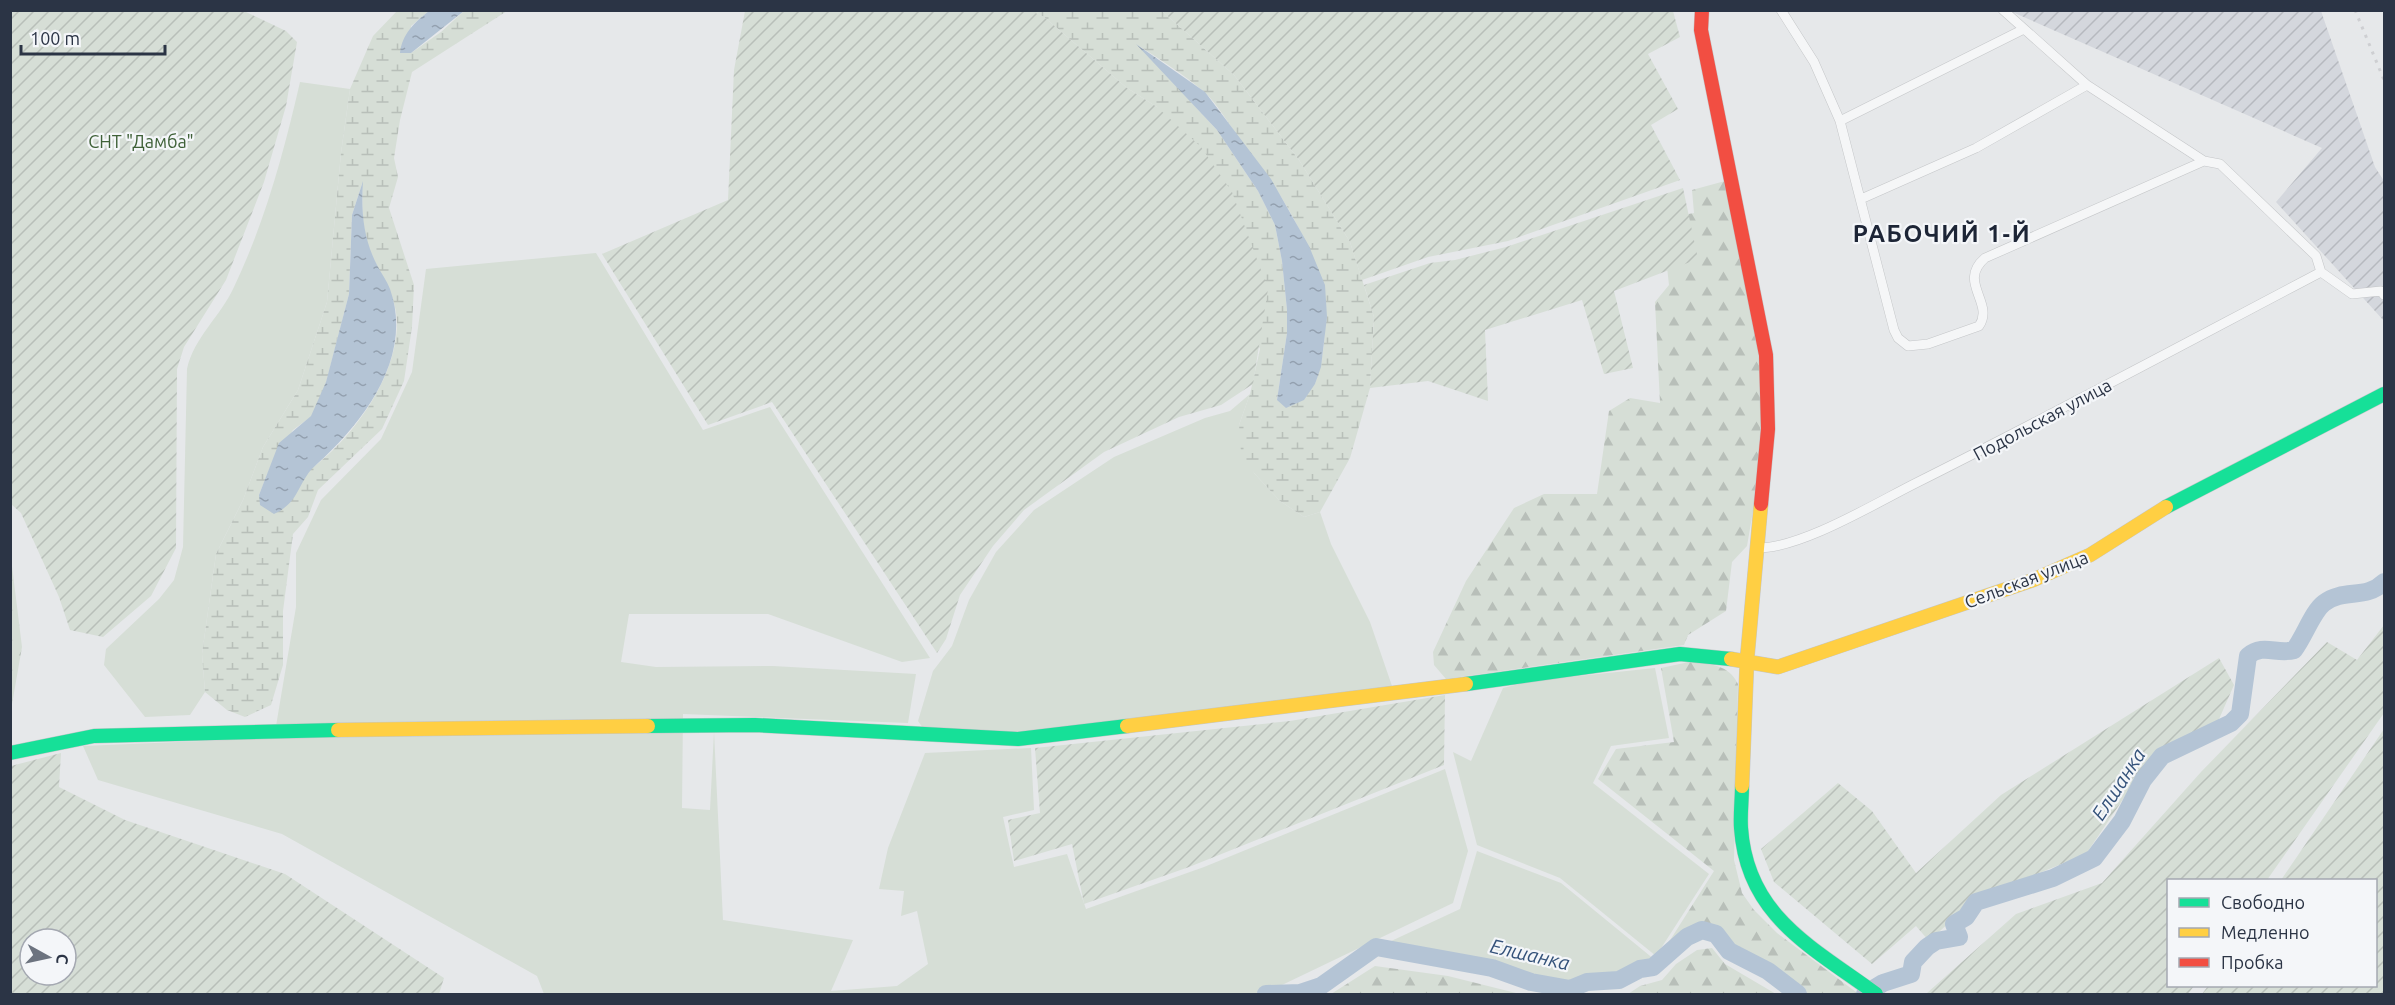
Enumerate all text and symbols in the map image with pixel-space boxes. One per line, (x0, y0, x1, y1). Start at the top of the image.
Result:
scale bar (21, 18, 165, 56)
text: 100 m (30, 28, 80, 48)
park label: СНТ "Дамба" (88, 131, 194, 151)
district label: РАБОЧИЙ 1‑Й (1853, 220, 2031, 247)
street label: Подольская улица (1969, 374, 2115, 464)
street label: Сельская улица (1961, 546, 2091, 612)
water label: Елшанка (2086, 744, 2150, 824)
legend (2167, 879, 2377, 987)
text: Свободно (2221, 892, 2305, 912)
text: Медленно (2221, 922, 2310, 942)
north arrow (18, 927, 78, 987)
water label: Елшанка (1488, 934, 1572, 974)
text: Пробка (2221, 952, 2284, 972)
text: С (53, 953, 72, 965)

